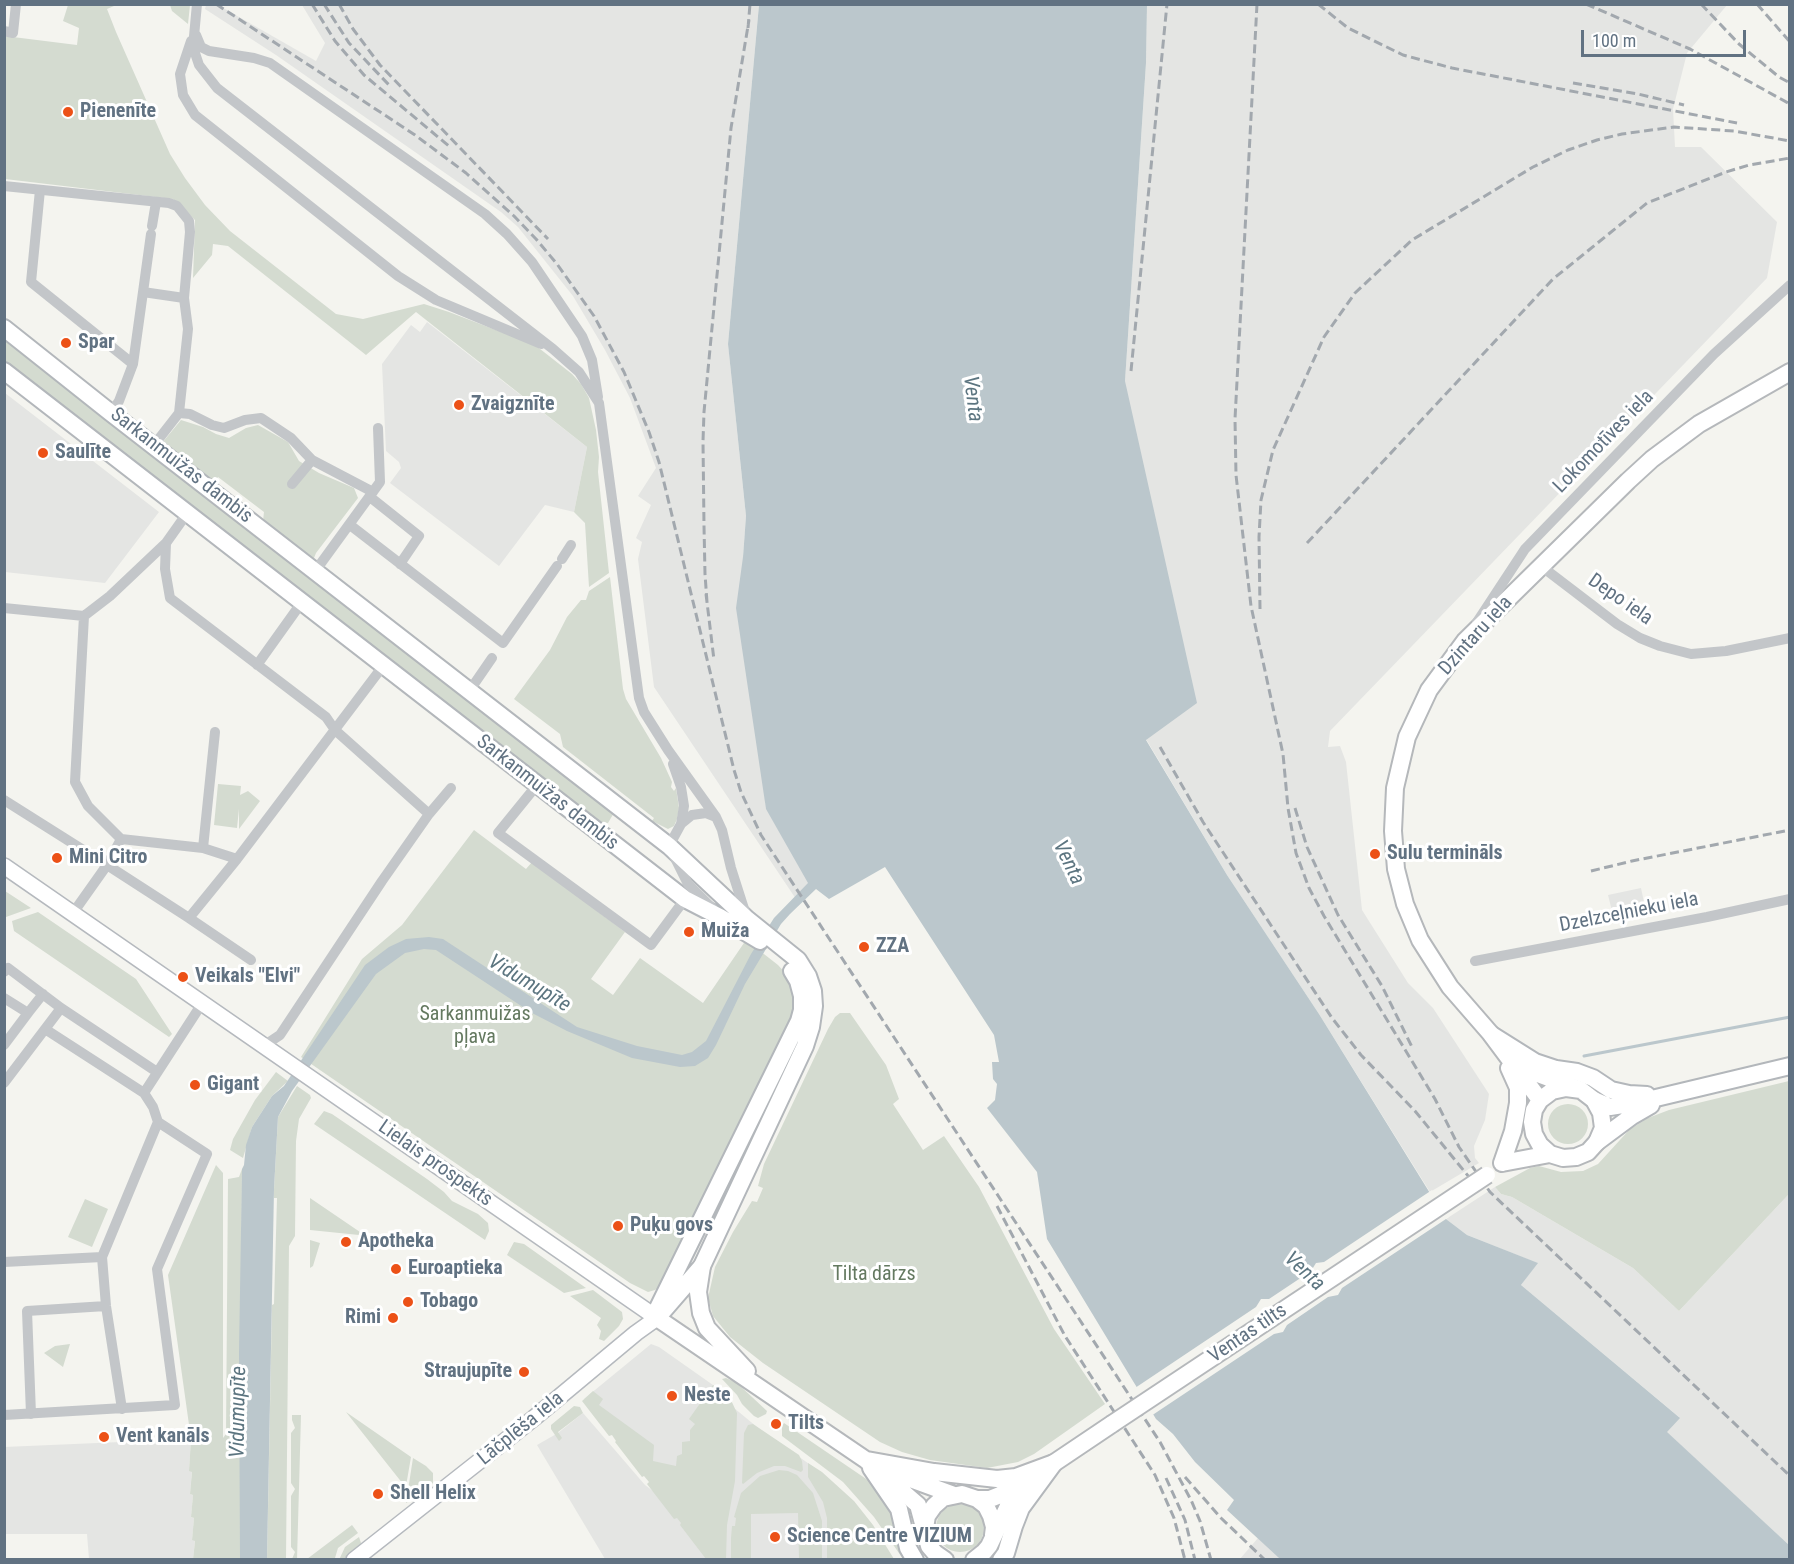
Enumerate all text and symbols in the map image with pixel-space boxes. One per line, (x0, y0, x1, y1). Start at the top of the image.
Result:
scale bar (1584, 18, 1749, 56)
text: 100 m (1592, 30, 1636, 51)
place label: Pienenīte (80, 100, 156, 124)
marker: Pienenīte (61, 105, 75, 119)
place label: Spar (78, 331, 115, 355)
marker: Spar (59, 336, 73, 350)
water label: Venta (957, 375, 987, 423)
street label: Lokomotīves iela (1549, 385, 1659, 499)
place label: Zvaigznīte (471, 393, 555, 417)
marker: Zvaigznīte (452, 398, 466, 412)
street label: Sarkanmuižas dambis (105, 403, 257, 529)
place label: Saulīte (55, 441, 111, 465)
marker: Saulīte (36, 446, 50, 460)
street label: Depo iela (1583, 569, 1657, 631)
street label: Dzintaru iela (1434, 591, 1518, 681)
street label: Sarkanmuižas dambis (471, 730, 623, 856)
water label: Venta (1047, 837, 1089, 889)
place label: Sulu termināls (1387, 842, 1503, 866)
place label: Mini Citro (69, 846, 147, 870)
marker: Sulu termināls (1368, 847, 1382, 861)
marker: Mini Citro (50, 851, 64, 865)
street label: Dzelzceļnieku iela (1558, 888, 1700, 938)
place label: Muiža (701, 920, 750, 944)
marker: Muiža (682, 925, 696, 939)
place label: ZZA (876, 935, 909, 959)
marker: ZZA (857, 940, 871, 954)
water label: Vidumupīte (483, 950, 575, 1018)
place label: Veikals "Elvi" (195, 965, 300, 989)
marker: Veikals "Elvi" (176, 970, 190, 984)
park label: Sarkanmuižas pļava (419, 1003, 531, 1050)
place label: Gigant (207, 1073, 259, 1097)
marker: Gigant (188, 1078, 202, 1092)
street label: Lielais prospekts (373, 1116, 497, 1212)
place label: Puķu govs (630, 1214, 713, 1238)
marker: Puķu govs (611, 1219, 625, 1233)
place label: Apotheka (358, 1230, 434, 1254)
marker: Apotheka (339, 1235, 353, 1249)
water label: Venta (1279, 1247, 1329, 1297)
place label: Euroaptieka (408, 1257, 503, 1281)
marker: Euroaptieka (389, 1262, 403, 1276)
park label: Tilta dārzs (832, 1263, 916, 1287)
place label: Tobago (420, 1290, 478, 1314)
marker: Tobago (401, 1295, 415, 1309)
street label: Ventas tilts (1204, 1299, 1292, 1369)
place label: Rimi (345, 1306, 381, 1330)
marker: Rimi (386, 1311, 400, 1325)
place label: Straujupīte (424, 1360, 512, 1384)
marker: Straujupīte (517, 1365, 531, 1379)
water label: Vidumupīte (226, 1366, 252, 1458)
place label: Neste (684, 1384, 731, 1408)
street label: Lāčplēša iela (473, 1387, 569, 1471)
marker: Neste (665, 1389, 679, 1403)
place label: Tilts (788, 1412, 824, 1436)
marker: Tilts (769, 1417, 783, 1431)
place label: Vent kanāls (116, 1425, 210, 1449)
marker: Vent kanāls (97, 1430, 111, 1444)
place label: Shell Helix (390, 1482, 476, 1506)
marker: Shell Helix (371, 1487, 385, 1501)
place label: Science Centre VIZIUM (787, 1525, 972, 1549)
marker: Science Centre VIZIUM (768, 1530, 782, 1544)

